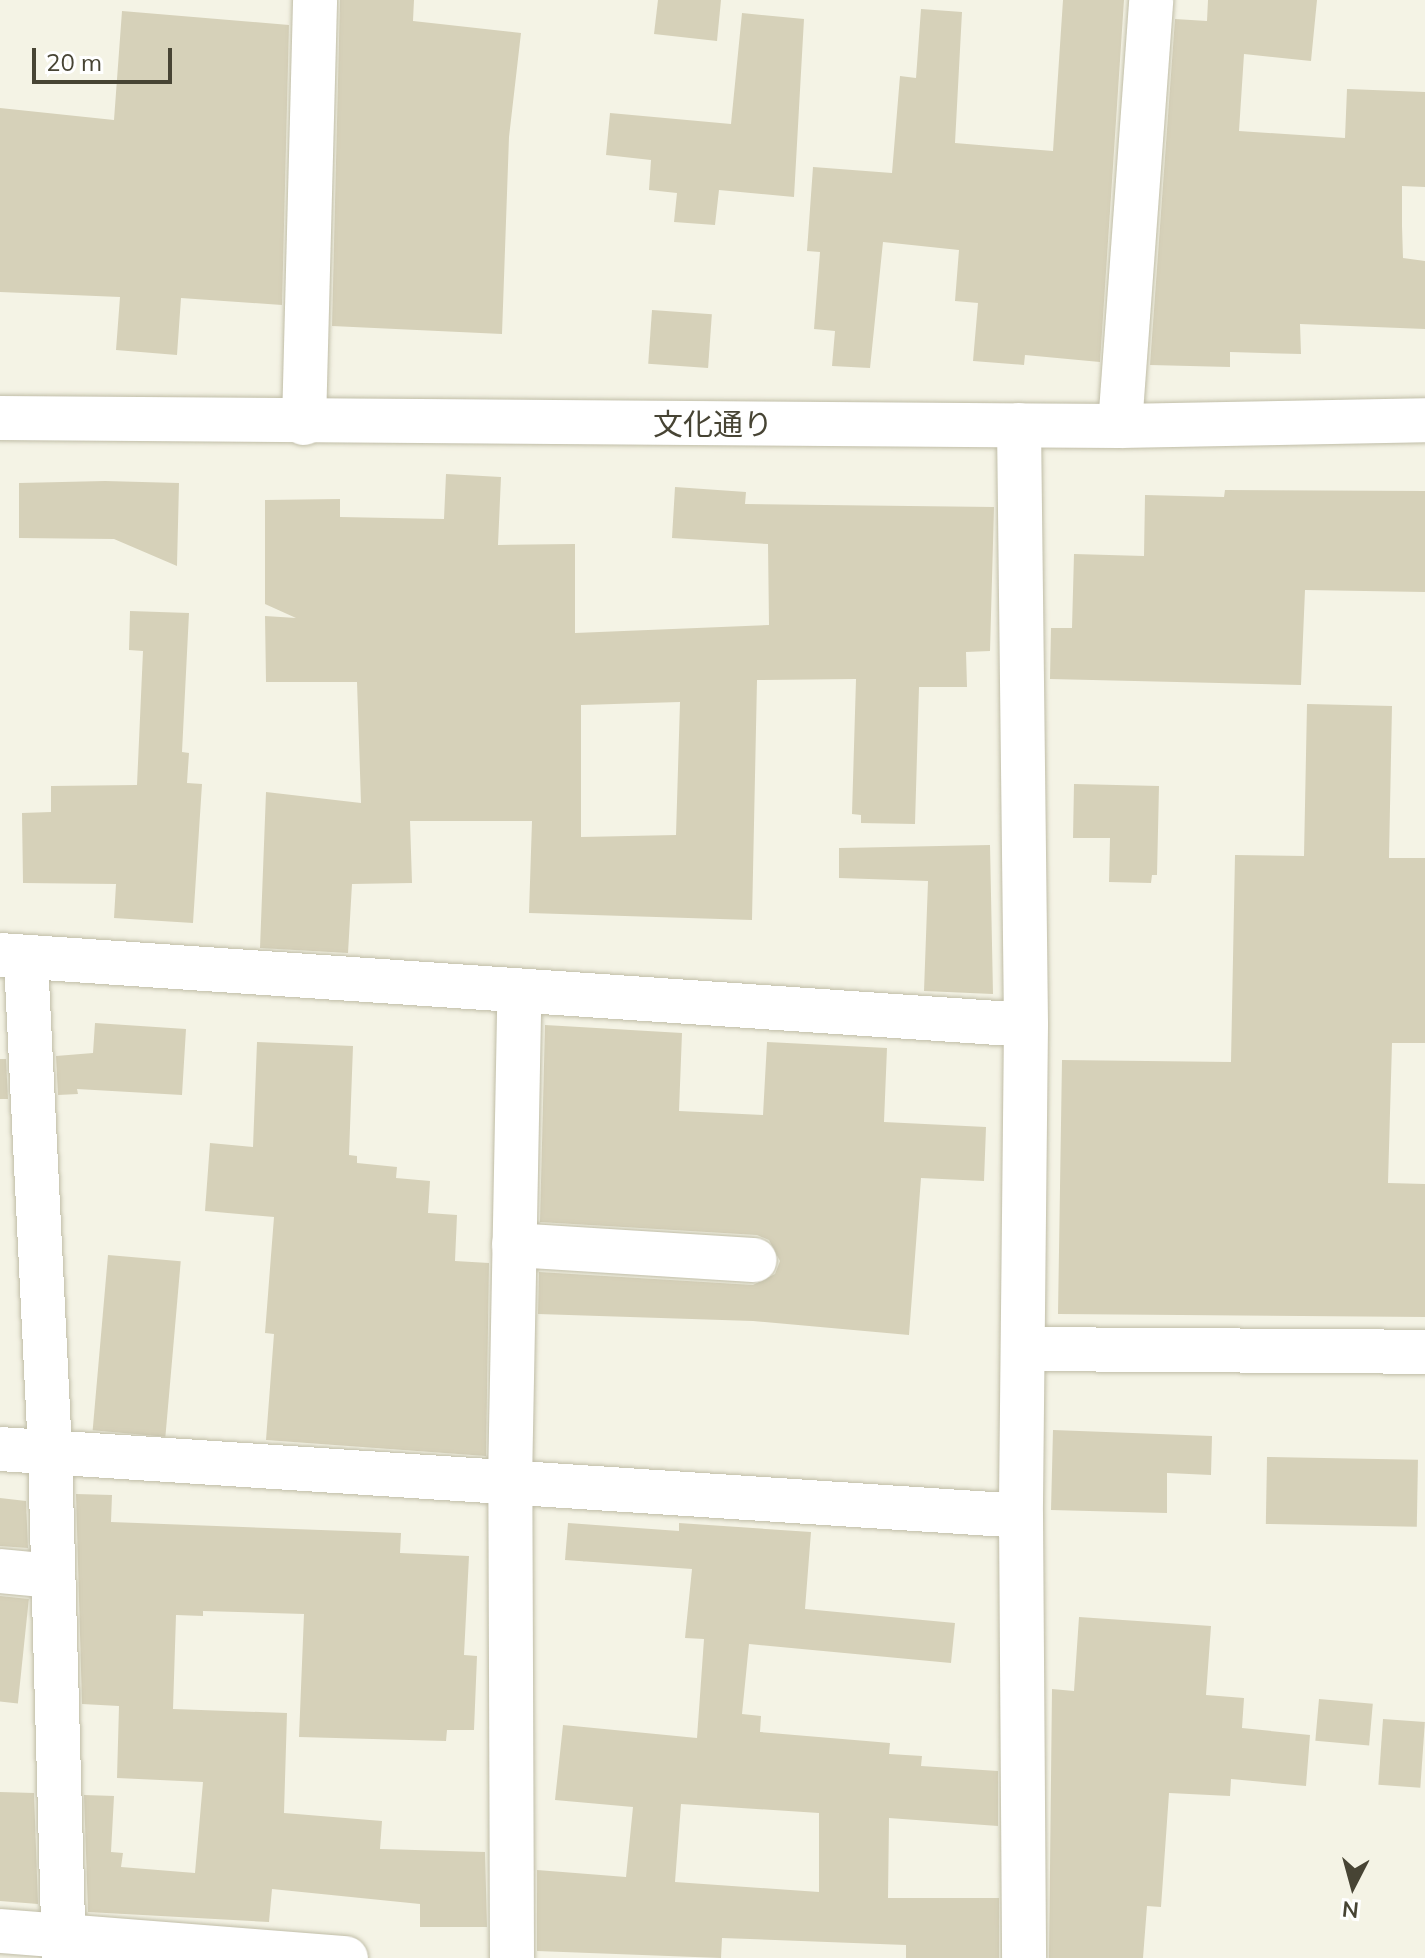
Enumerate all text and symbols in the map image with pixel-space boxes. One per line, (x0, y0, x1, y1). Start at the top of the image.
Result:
scale bar (36, 32, 176, 82)
text: 20 m (46, 47, 102, 77)
street label: 文化通り (653, 406, 773, 442)
north arrow (1313, 1846, 1393, 1926)
text: N (1341, 1895, 1360, 1925)

